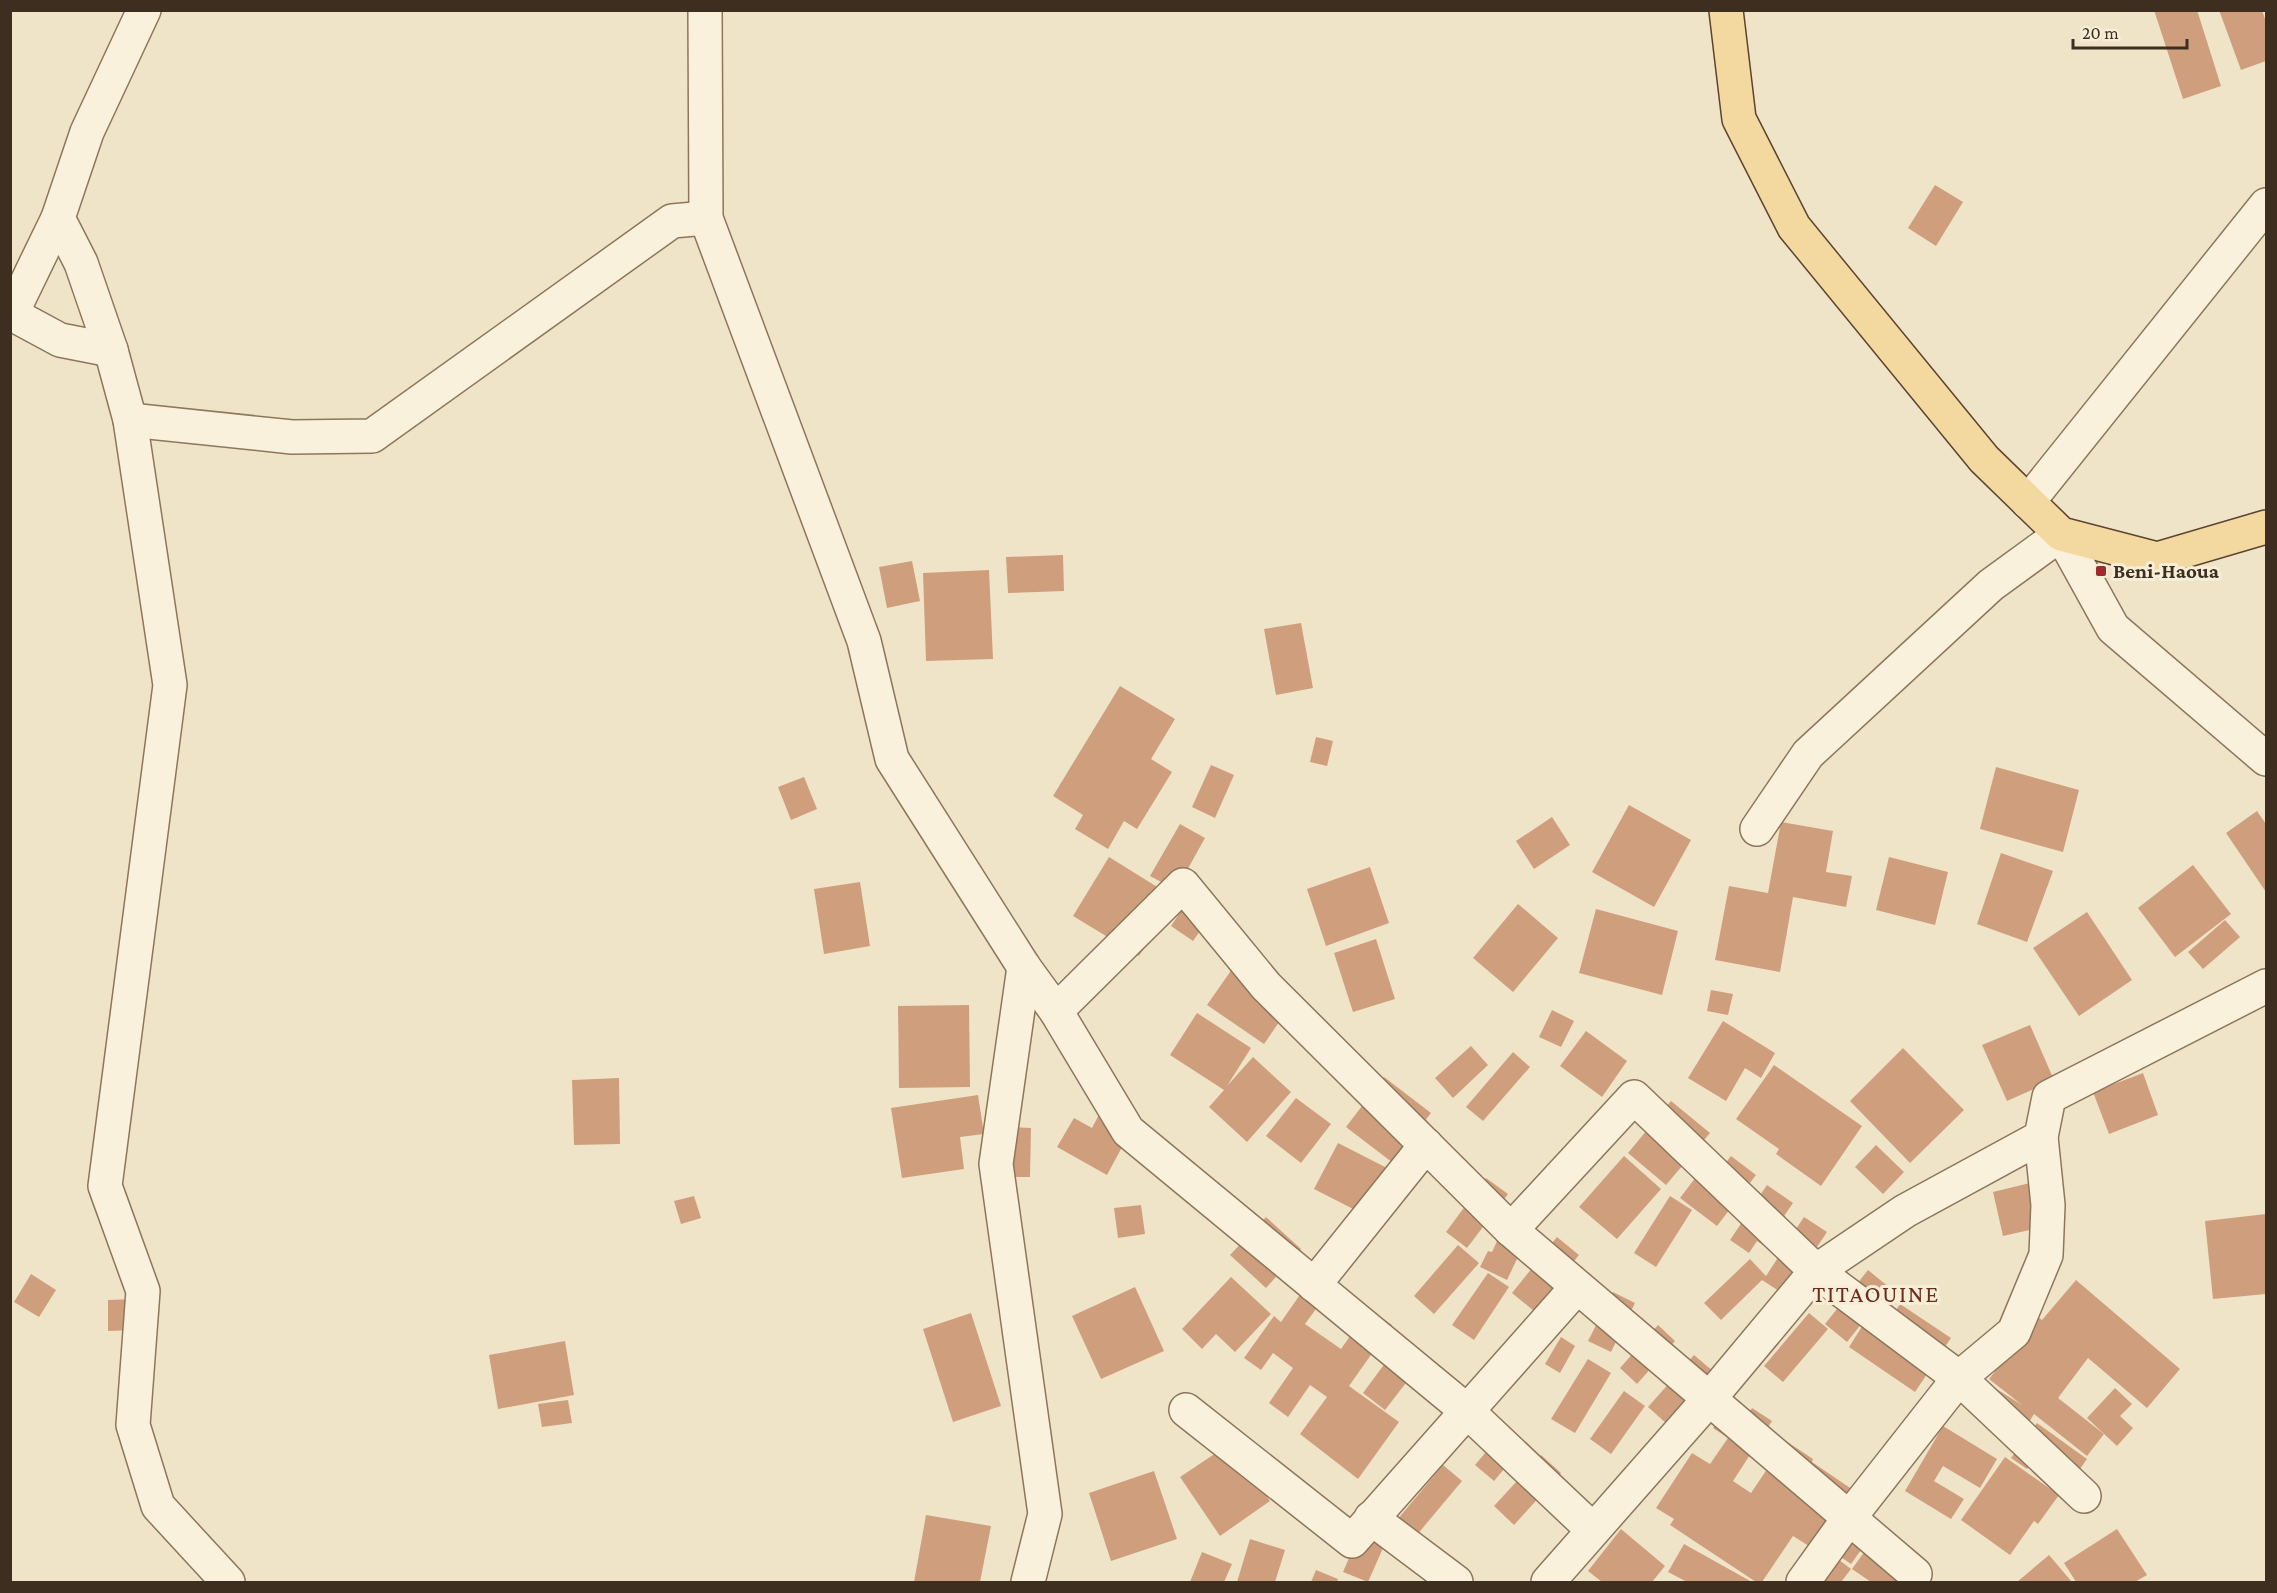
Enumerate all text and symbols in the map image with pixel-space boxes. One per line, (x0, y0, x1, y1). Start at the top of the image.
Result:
scale bar (2073, 12, 2187, 50)
text: 20 m (2082, 23, 2119, 43)
place label: Beni-Haoua (2113, 559, 2220, 583)
marker: Beni-Haoua (2094, 564, 2108, 578)
district label: TITAOUINE (1812, 1280, 1940, 1307)

